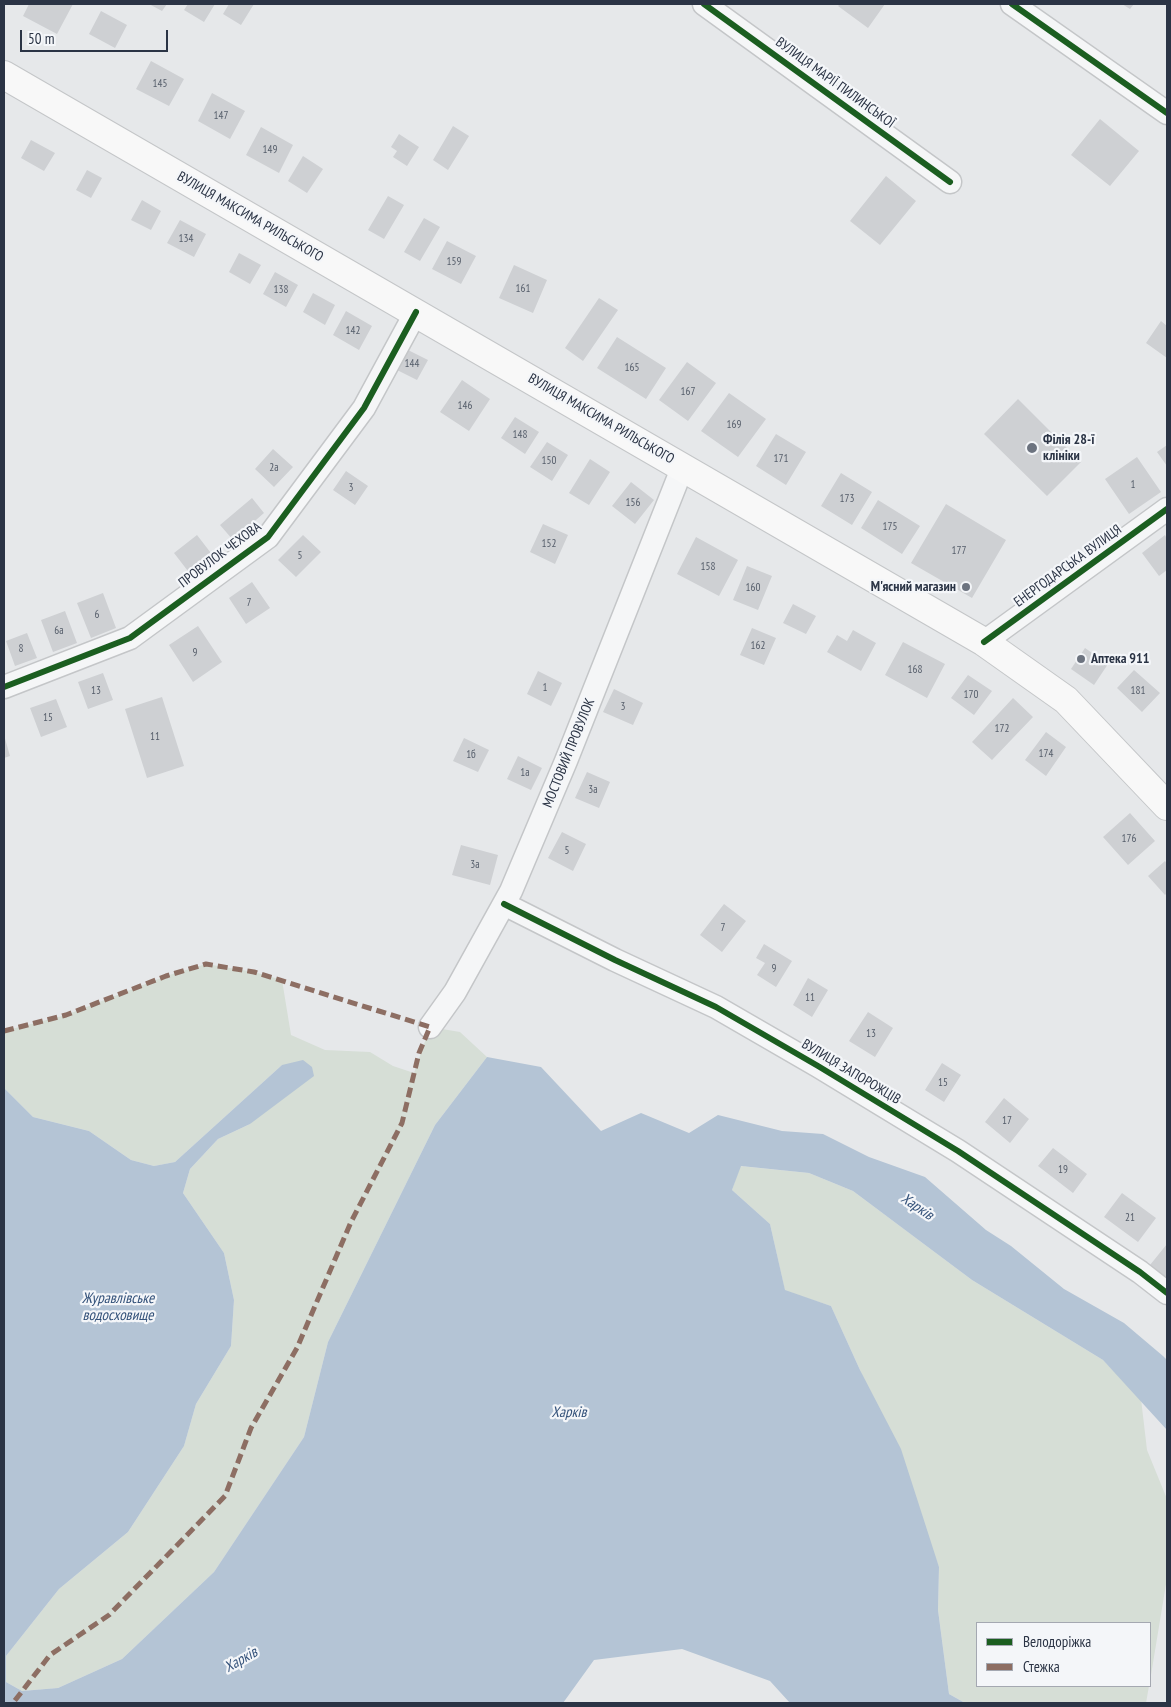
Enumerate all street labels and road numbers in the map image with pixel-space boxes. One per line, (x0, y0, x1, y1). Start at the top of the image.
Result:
street label: ВУЛИЦЯ МАРІЇ ПИЛИНСЬКОЇ (772, 34, 898, 132)
street label: ВУЛИЦЯ МАКСИМА РИЛЬСЬКОГО (174, 168, 326, 266)
street label: ВУЛИЦЯ МАКСИМА РИЛЬСЬКОГО (525, 370, 677, 468)
street label: ПРОВУЛОК ЧЕХОВА (175, 519, 265, 591)
street label: ЕНЕРГОДАРСЬКА ВУЛИЦЯ (1011, 521, 1125, 611)
street label: МОСТОВИЙ ПРОВУЛОК (539, 696, 599, 810)
street label: ВУЛИЦЯ ЗАПОРОЖЦІВ (798, 1036, 904, 1108)

